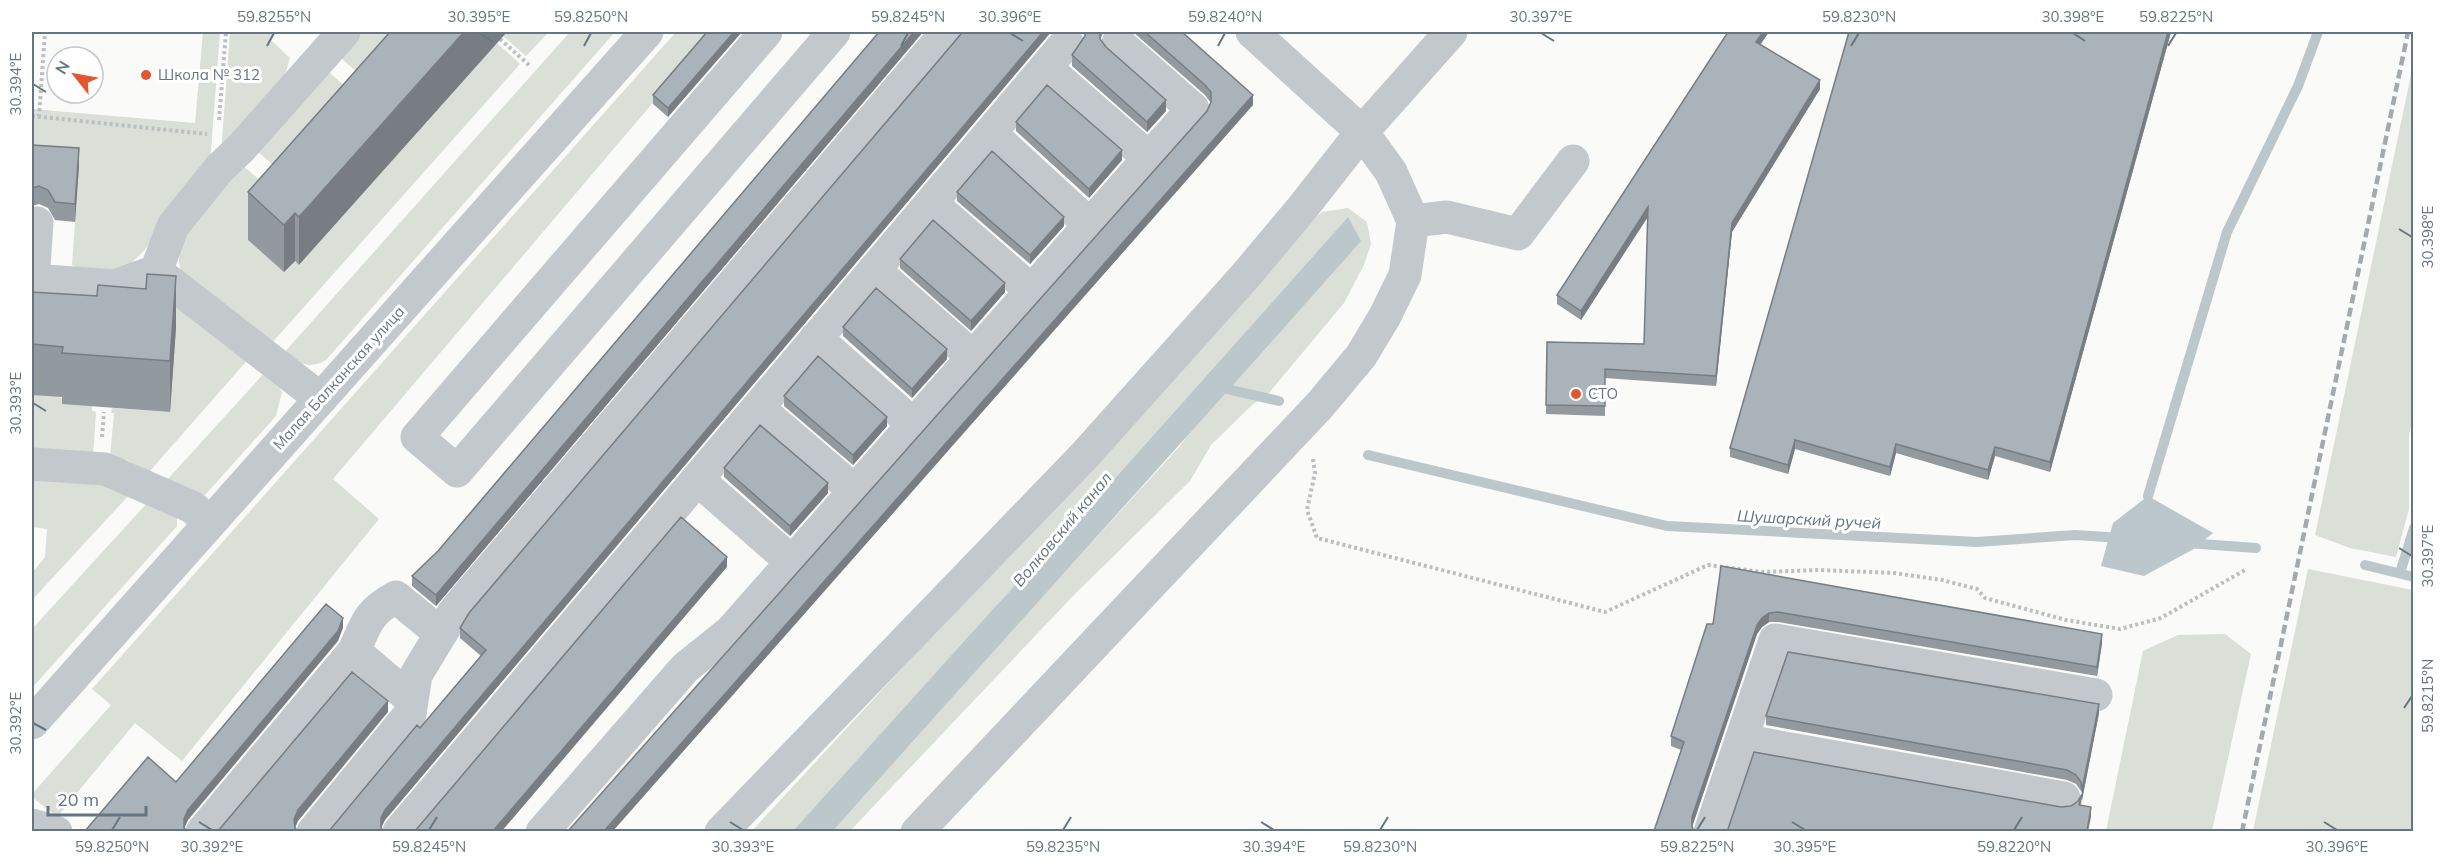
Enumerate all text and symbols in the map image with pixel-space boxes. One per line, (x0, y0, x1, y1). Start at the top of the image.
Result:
text: 59.8255°N (237, 7, 311, 26)
text: 30.395°E (448, 7, 511, 26)
text: 59.8250°N (554, 7, 628, 26)
text: 59.8245°N (871, 7, 945, 26)
text: 30.396°E (979, 7, 1042, 26)
text: 59.8240°N (1188, 7, 1262, 26)
text: 30.397°E (1510, 7, 1573, 26)
text: 59.8230°N (1822, 7, 1896, 26)
text: 30.398°E (2042, 7, 2105, 26)
text: 59.8225°N (2139, 7, 2213, 26)
north arrow (45, 45, 105, 105)
text: 30.394°E (6, 52, 25, 115)
text: N (50, 57, 74, 78)
place label: Школа № 312 (158, 65, 260, 84)
marker: Школа № 312 (139, 68, 153, 82)
text: 30.398°E (2418, 205, 2437, 268)
street label: Малая Балканская улица (269, 302, 408, 454)
text: 30.393°E (6, 371, 25, 434)
place label: СТО (1588, 384, 1618, 403)
marker: СТО (1569, 387, 1583, 401)
water label: Волковский канал (1008, 468, 1116, 590)
water label: Шушарский ручей (1736, 505, 1882, 533)
text: 30.397°E (2418, 524, 2437, 587)
text: 59.8215°N (2418, 659, 2437, 733)
text: 30.392°E (6, 691, 25, 754)
scale bar (48, 779, 146, 817)
text: 20 m (57, 788, 99, 811)
text: 59.8250°N (75, 837, 149, 856)
text: 30.392°E (181, 837, 244, 856)
text: 59.8245°N (392, 837, 466, 856)
text: 30.393°E (712, 837, 775, 856)
text: 59.8235°N (1026, 837, 1100, 856)
text: 30.394°E (1243, 837, 1306, 856)
text: 59.8230°N (1343, 837, 1417, 856)
text: 59.8225°N (1660, 837, 1734, 856)
text: 30.395°E (1774, 837, 1837, 856)
text: 59.8220°N (1977, 837, 2051, 856)
text: 30.396°E (2306, 837, 2369, 856)

